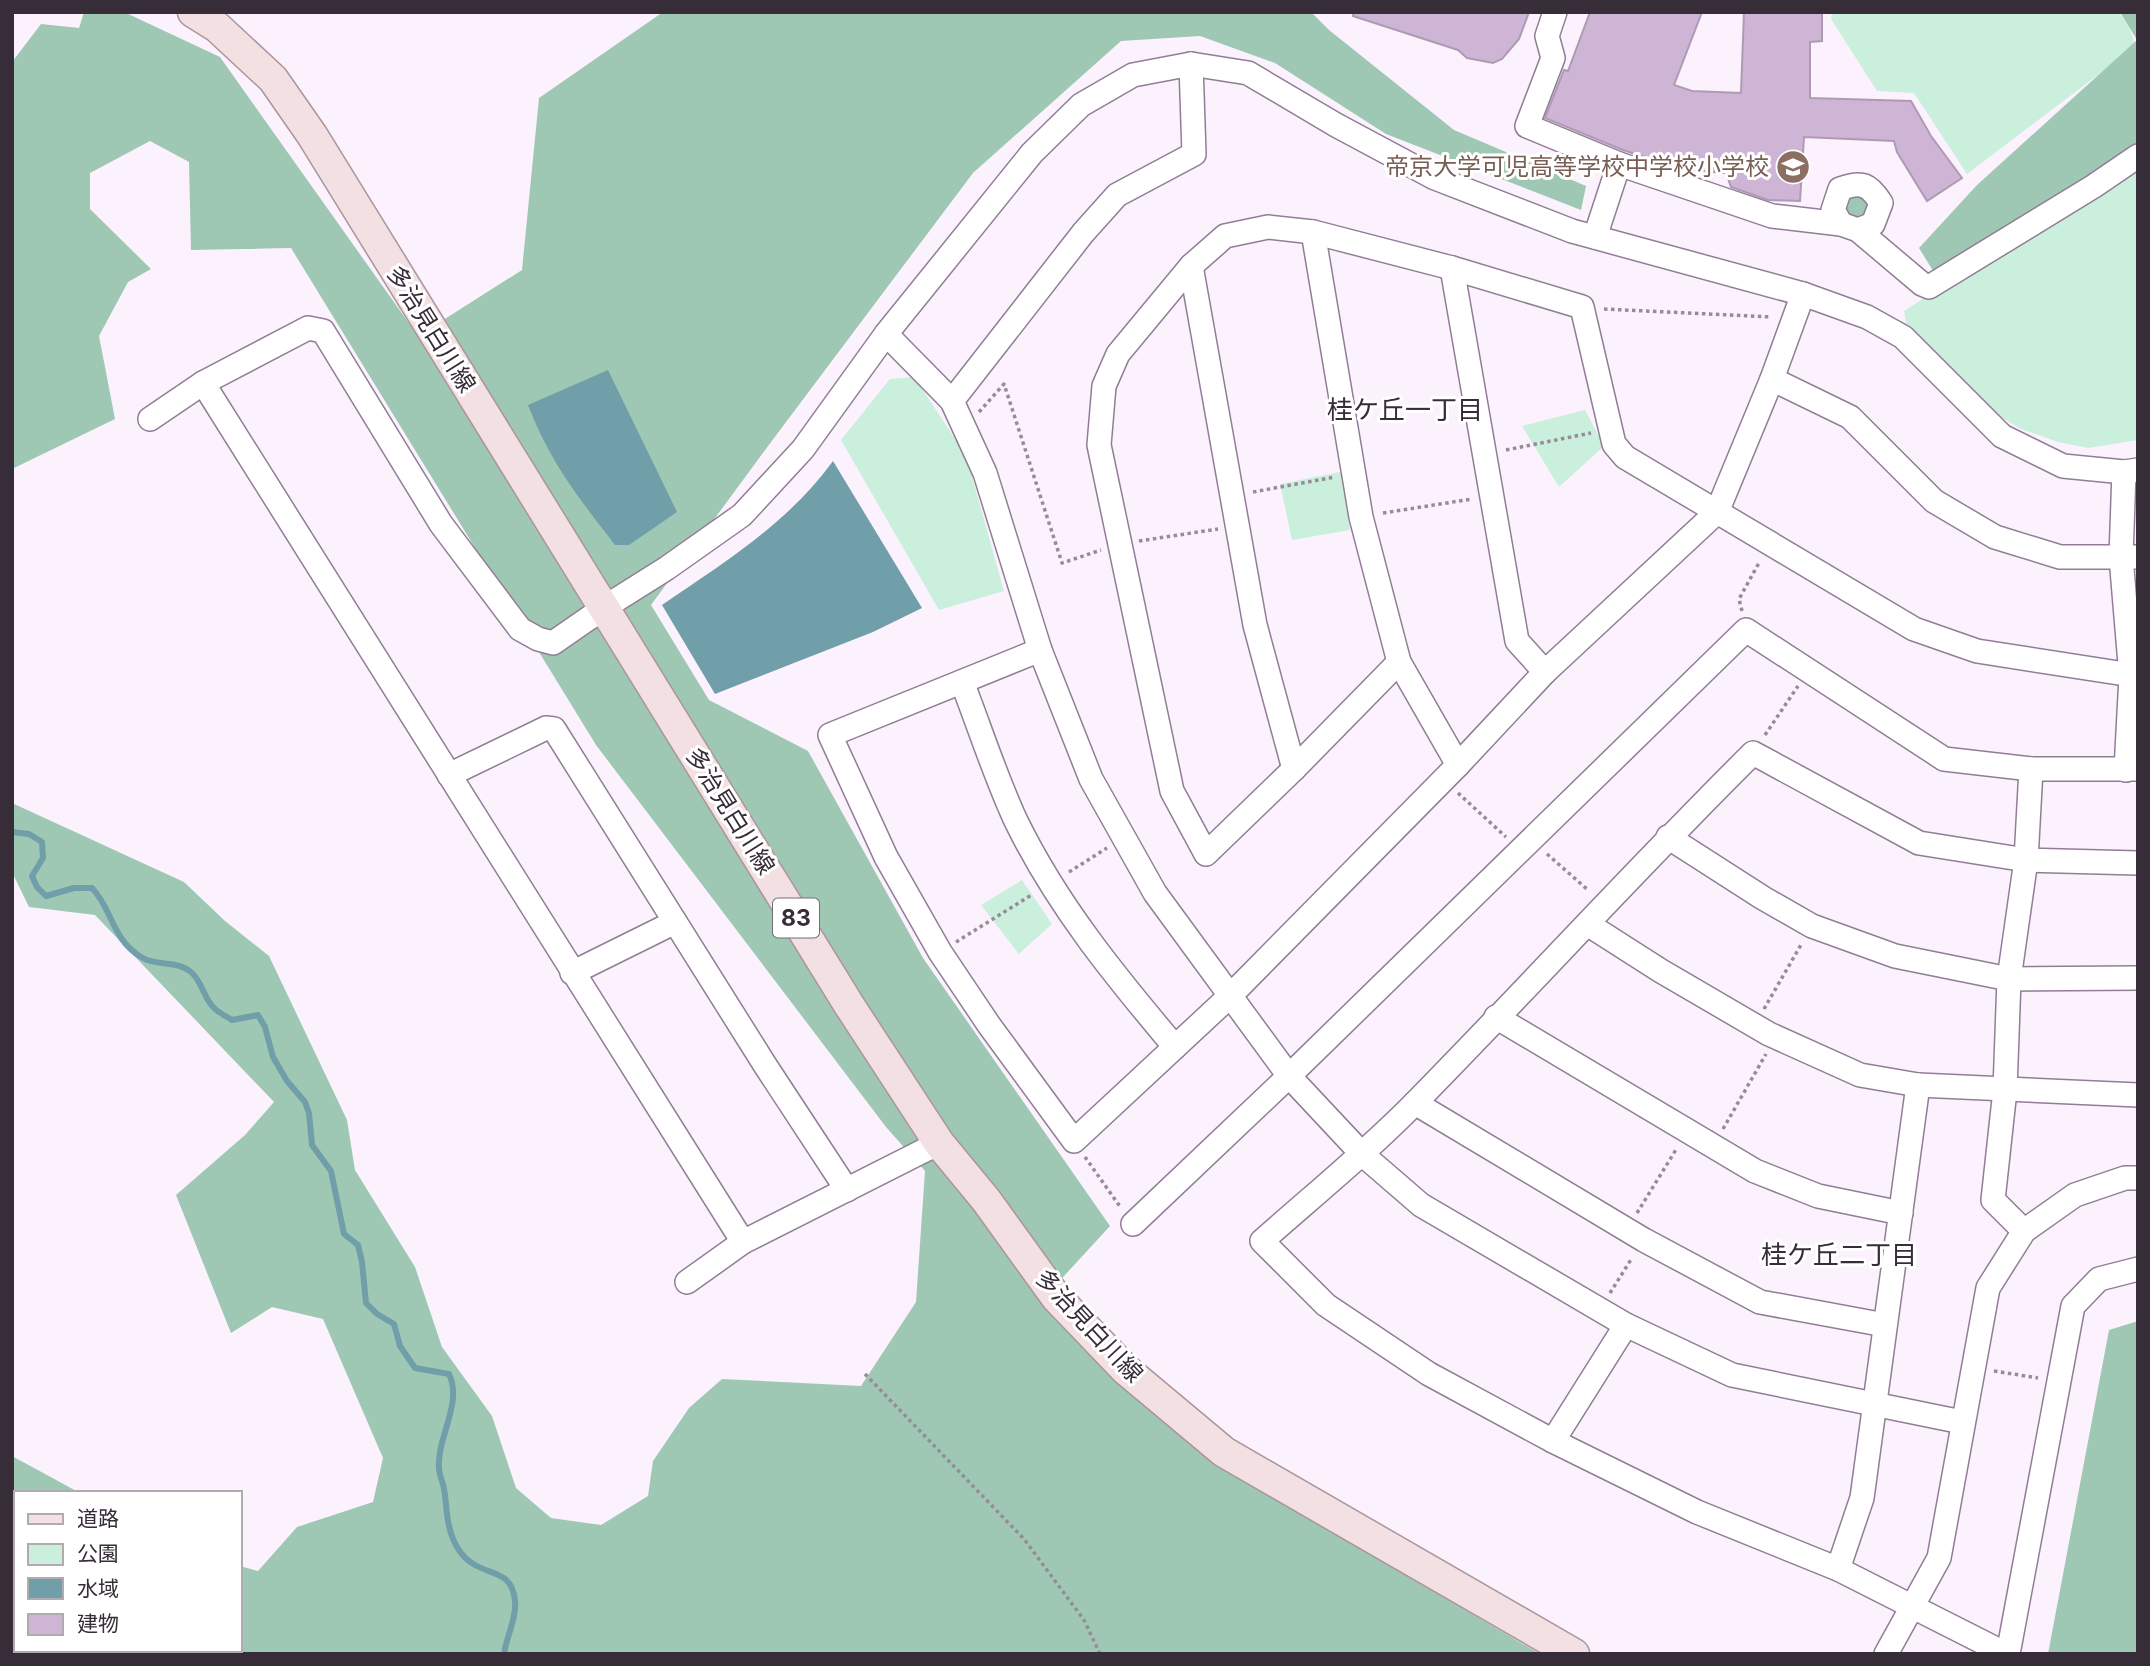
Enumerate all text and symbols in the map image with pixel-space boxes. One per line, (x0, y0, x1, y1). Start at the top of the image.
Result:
school or university icon: 帝京大学可児高等学校中学校小学校 (1774, 148, 1812, 186)
place label: 帝京大学可児高等学校中学校小学校 (1385, 152, 1769, 181)
street label: 多治見白川線 (381, 260, 482, 397)
district label: 桂ケ丘一丁目 (1327, 394, 1483, 425)
street label: 多治見白川線 (680, 742, 781, 879)
road number: 83 (773, 898, 819, 937)
district label: 桂ケ丘二丁目 (1761, 1239, 1917, 1270)
street label: 多治見白川線 (1030, 1263, 1149, 1388)
legend (14, 1491, 242, 1652)
text: 道路 (77, 1506, 119, 1531)
text: 公園 (77, 1541, 119, 1566)
text: 水域 (77, 1576, 119, 1601)
text: 建物 (77, 1611, 119, 1636)

